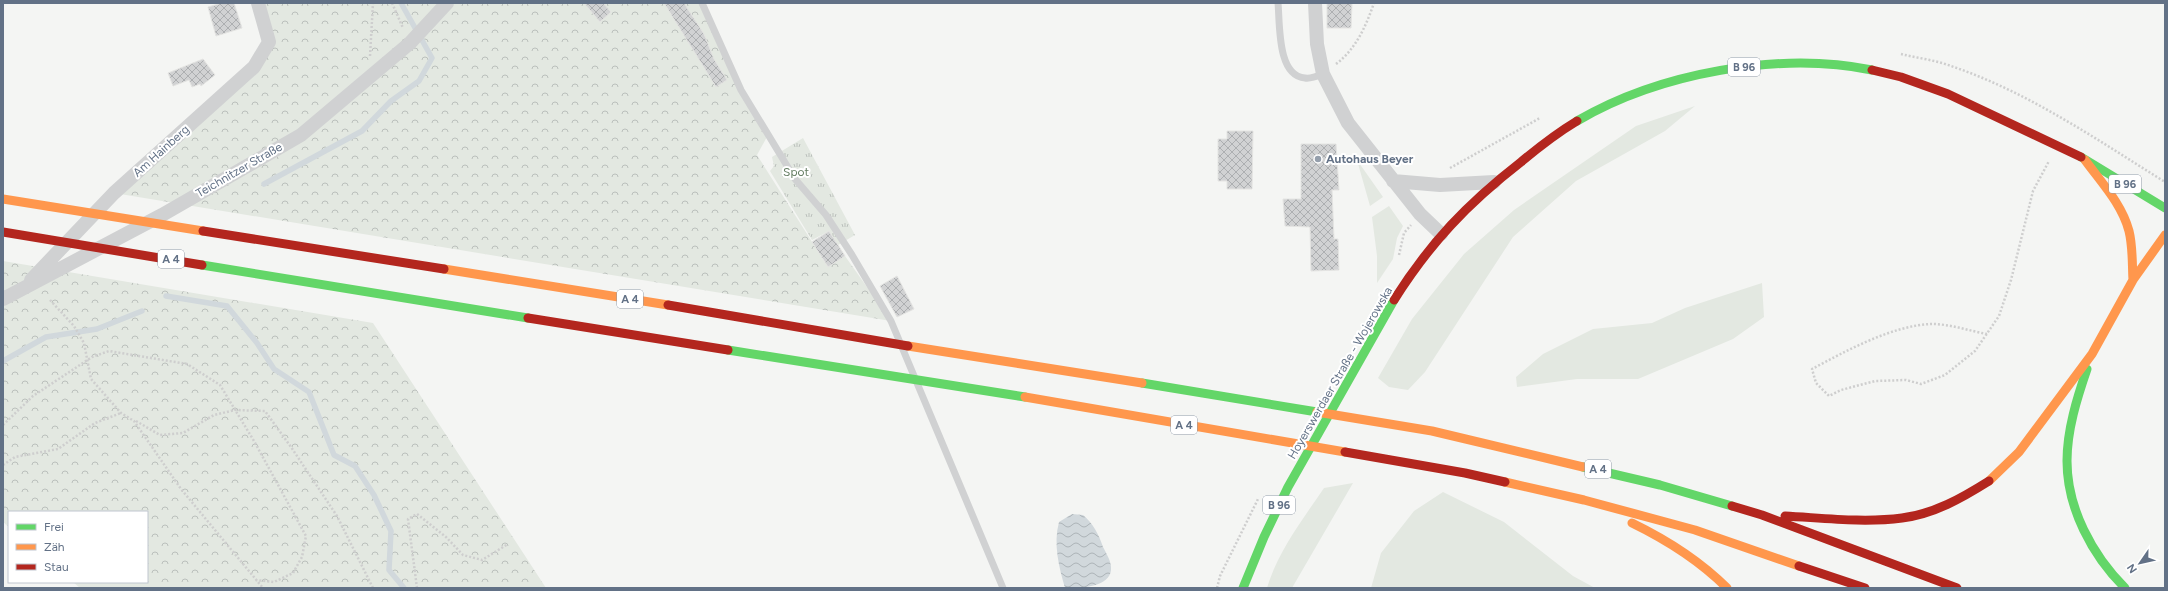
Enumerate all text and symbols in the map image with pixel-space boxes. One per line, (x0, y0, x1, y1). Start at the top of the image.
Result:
road number: B 96 (1728, 58, 1760, 76)
street label: Am Hainberg (130, 122, 192, 180)
street label: Teichnitzer Straße (193, 139, 285, 200)
place label: Autohaus Beyer (1326, 152, 1414, 166)
marker: Autohaus Beyer (1313, 154, 1323, 164)
park label: Spot (783, 165, 809, 179)
road number: B 96 (2109, 175, 2141, 193)
road number: A 4 (158, 250, 184, 268)
street label: Hoyerswerdaer Straße - Wojerowska (1285, 284, 1395, 462)
road number: A 4 (617, 290, 643, 308)
road number: A 4 (1171, 416, 1197, 434)
road number: A 4 (1585, 460, 1611, 478)
road number: B 96 (1263, 496, 1295, 514)
legend (8, 511, 148, 583)
text: Frei (44, 520, 64, 534)
text: Zäh (44, 540, 65, 554)
north arrow (2120, 543, 2160, 583)
text: Stau (44, 560, 69, 574)
text: N (2124, 561, 2140, 575)

